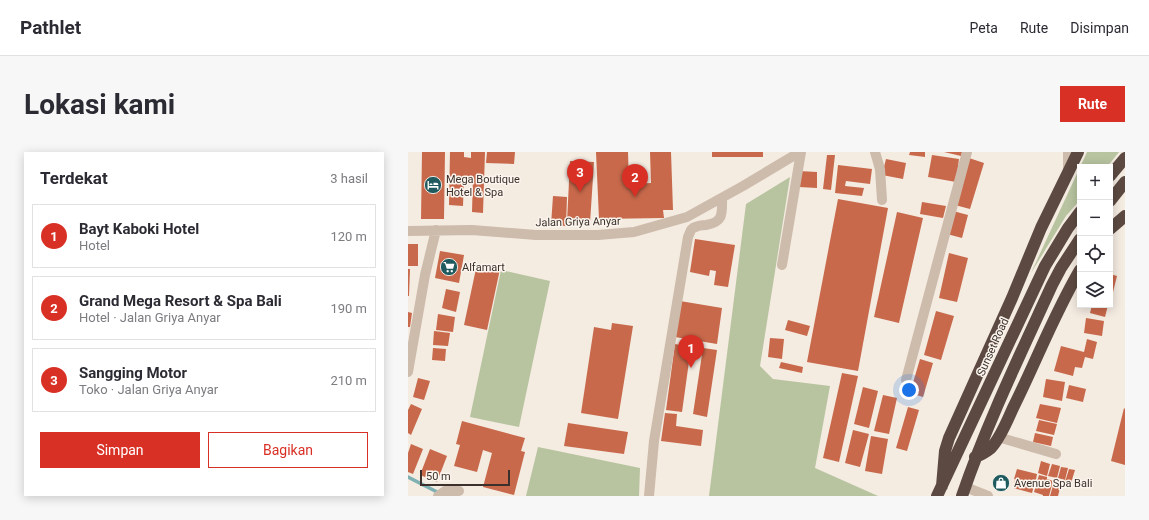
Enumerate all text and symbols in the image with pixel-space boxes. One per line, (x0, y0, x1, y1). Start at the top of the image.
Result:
text: Pathlet (20, 16, 81, 39)
text: Peta (970, 20, 998, 36)
text: Rute (1020, 20, 1048, 36)
text: Disimpan (1070, 20, 1129, 36)
button: Rute (1060, 86, 1125, 122)
text: Lokasi kami (24, 88, 175, 121)
pin: 3 (567, 159, 593, 192)
pin: 2 (622, 164, 648, 197)
map controls (1077, 164, 1113, 308)
button: + (1077, 164, 1113, 200)
text: Terdekat (40, 168, 108, 188)
text: 3 hasil (330, 171, 368, 186)
place label: Mega Boutique Hotel & Spa (446, 173, 520, 199)
hotel icon: Mega Boutique Hotel & Spa (423, 175, 443, 195)
button: − (1077, 200, 1113, 236)
street label: Jalan Griya Anyar (535, 215, 621, 229)
text: Bayt Kaboki Hotel (79, 220, 199, 238)
text: 1 (50, 229, 58, 244)
text: 120 m (330, 229, 367, 244)
button: locate (1077, 236, 1113, 272)
text: Hotel (79, 238, 110, 253)
supermarket icon: Alfamart (439, 257, 459, 277)
place label: Alfamart (462, 261, 505, 274)
button: layers (1077, 272, 1113, 308)
text: Grand Mega Resort & Spa Bali (79, 292, 282, 310)
text: 2 (50, 301, 58, 316)
text: 190 m (330, 301, 367, 316)
text: Hotel · Jalan Griya Anyar (79, 310, 221, 325)
street label: Sunset Road (975, 316, 1011, 378)
pin: 1 (678, 335, 704, 368)
text: Sangging Motor (79, 364, 187, 382)
text: 3 (50, 373, 58, 388)
text: 210 m (330, 373, 367, 388)
your location (899, 380, 919, 400)
text: Toko · Jalan Griya Anyar (79, 382, 218, 397)
button: Simpan (40, 432, 200, 468)
button: Bagikan (208, 432, 368, 468)
scale bar (420, 468, 510, 487)
text: 50 m (426, 470, 451, 483)
shop icon: Avenue Spa Bali (991, 473, 1011, 493)
place label: Avenue Spa Bali (1014, 477, 1092, 490)

